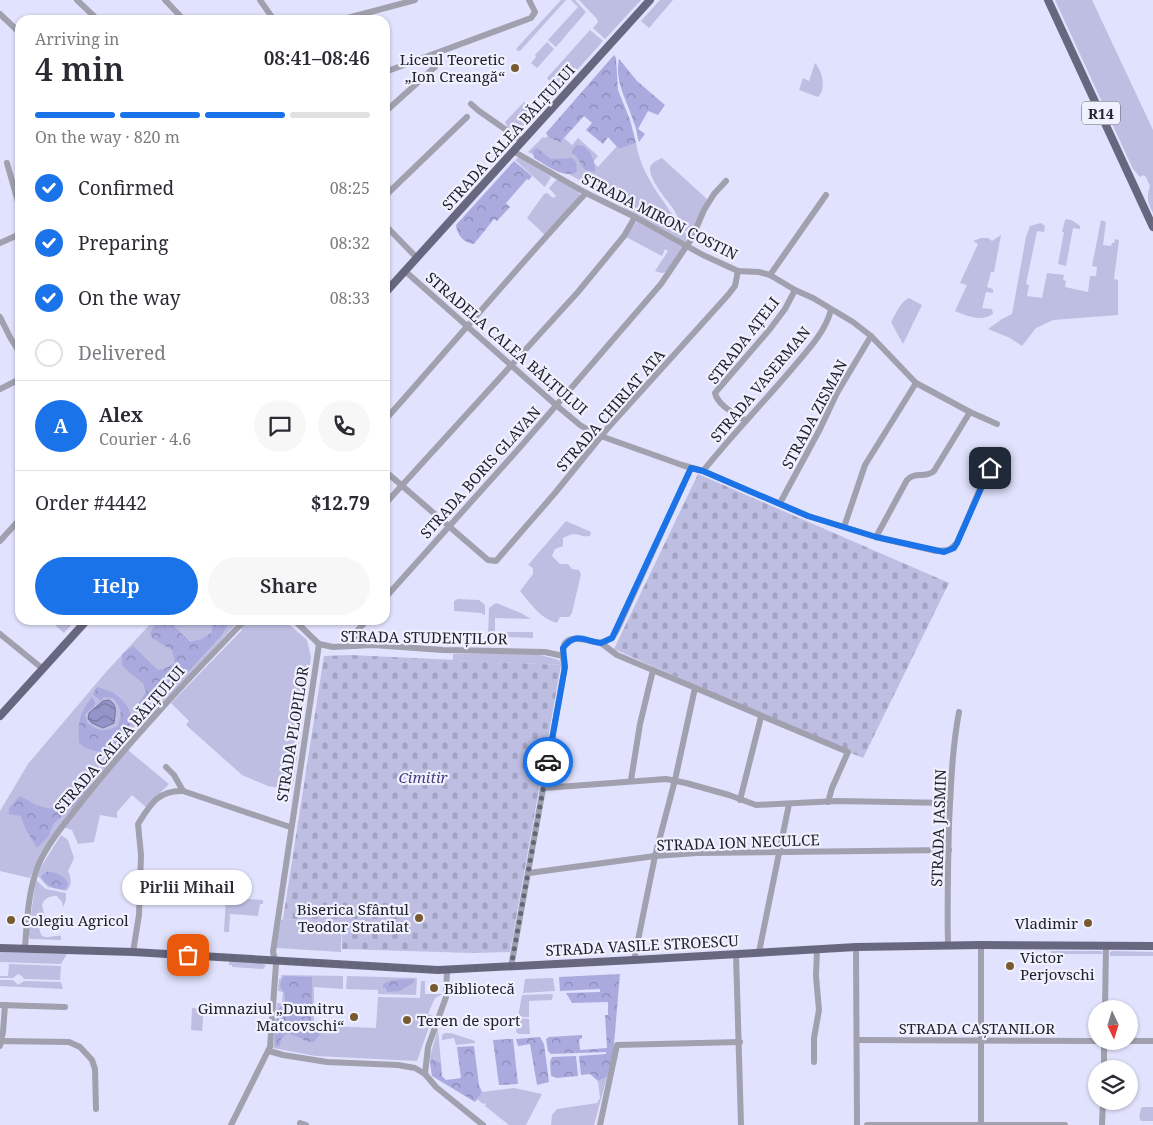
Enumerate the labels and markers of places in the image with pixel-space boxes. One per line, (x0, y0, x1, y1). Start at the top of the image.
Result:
place label: Liceul Teoretic „Ion Creangă“ (400, 49, 505, 86)
marker: Liceul Teoretic „Ion Creangă“ (509, 62, 521, 74)
pin (969, 447, 1011, 489)
callout: Pirlii Mihail (123, 870, 253, 905)
place label: Biserica Sfântul Teodor Stratilat (297, 899, 409, 936)
place label: Colegiu Agricol (21, 910, 129, 930)
marker: Biserica Sfântul Teodor Stratilat (413, 912, 425, 924)
place label: Vladimir (1015, 913, 1078, 933)
marker: Colegiu Agricol (5, 914, 17, 926)
marker: Vladimir (1082, 917, 1094, 929)
pin (167, 934, 209, 976)
place label: Victor Perjovschi (1020, 947, 1095, 984)
marker: Victor Perjovschi (1004, 960, 1016, 972)
place label: Bibliotecă (444, 978, 515, 998)
marker: Bibliotecă (428, 982, 440, 994)
place label: Gimnaziul „Dumitru Matcovschi“ (198, 998, 344, 1035)
place label: Teren de sport (417, 1010, 520, 1030)
marker: Gimnaziul „Dumitru Matcovschi“ (348, 1011, 360, 1023)
marker: Teren de sport (401, 1014, 413, 1026)

